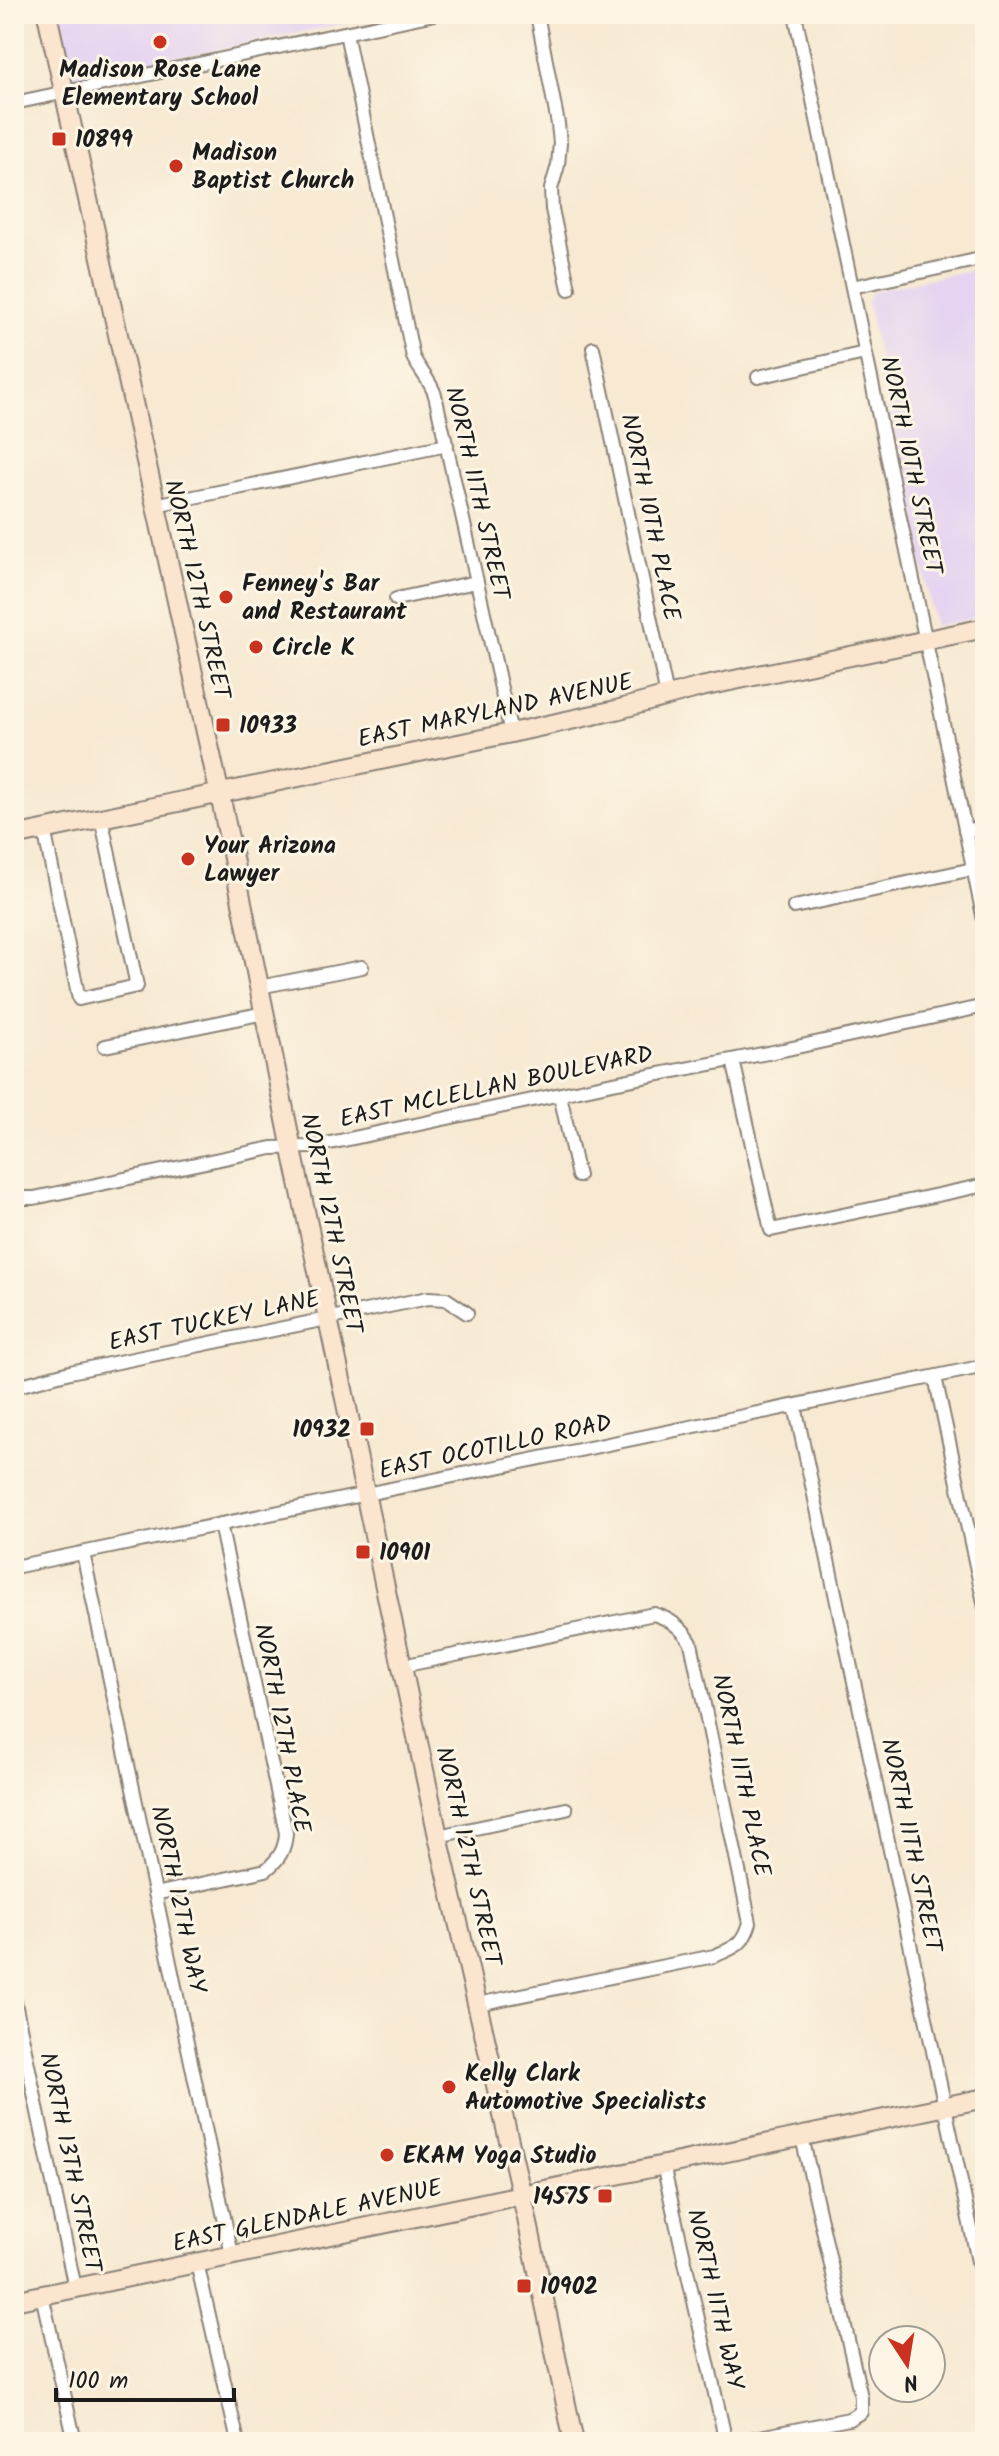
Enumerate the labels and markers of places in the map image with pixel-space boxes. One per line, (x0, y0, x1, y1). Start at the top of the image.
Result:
marker: Madison Rose Lane Elementary School (151, 33, 169, 51)
place label: Madison Rose Lane Elementary School (59, 51, 261, 118)
place label: 10899 (75, 121, 133, 160)
marker: 10899 (50, 130, 68, 148)
place label: Madison Baptist Church (192, 134, 354, 201)
marker: Madison Baptist Church (167, 157, 185, 175)
place label: Fenney's Bar and Restaurant (242, 565, 408, 632)
marker: Fenney's Bar and Restaurant (217, 588, 235, 606)
place label: Circle K (272, 629, 355, 668)
marker: Circle K (247, 638, 265, 656)
place label: 10933 (239, 707, 297, 746)
marker: 10933 (214, 716, 232, 734)
place label: Your Arizona Lawyer (204, 827, 336, 894)
marker: Your Arizona Lawyer (179, 850, 197, 868)
place label: 10932 (292, 1411, 351, 1450)
marker: 10932 (358, 1420, 376, 1438)
place label: 10901 (379, 1534, 431, 1573)
marker: 10901 (354, 1543, 372, 1561)
place label: Kelly Clark Automotive Specialists (465, 2055, 706, 2122)
marker: Kelly Clark Automotive Specialists (440, 2078, 458, 2096)
place label: EKAM Yoga Studio (403, 2137, 597, 2176)
marker: EKAM Yoga Studio (378, 2146, 396, 2164)
place label: 14575 (533, 2178, 591, 2217)
marker: 14575 (596, 2187, 614, 2205)
place label: 10902 (540, 2268, 598, 2307)
marker: 10902 (515, 2277, 533, 2295)

